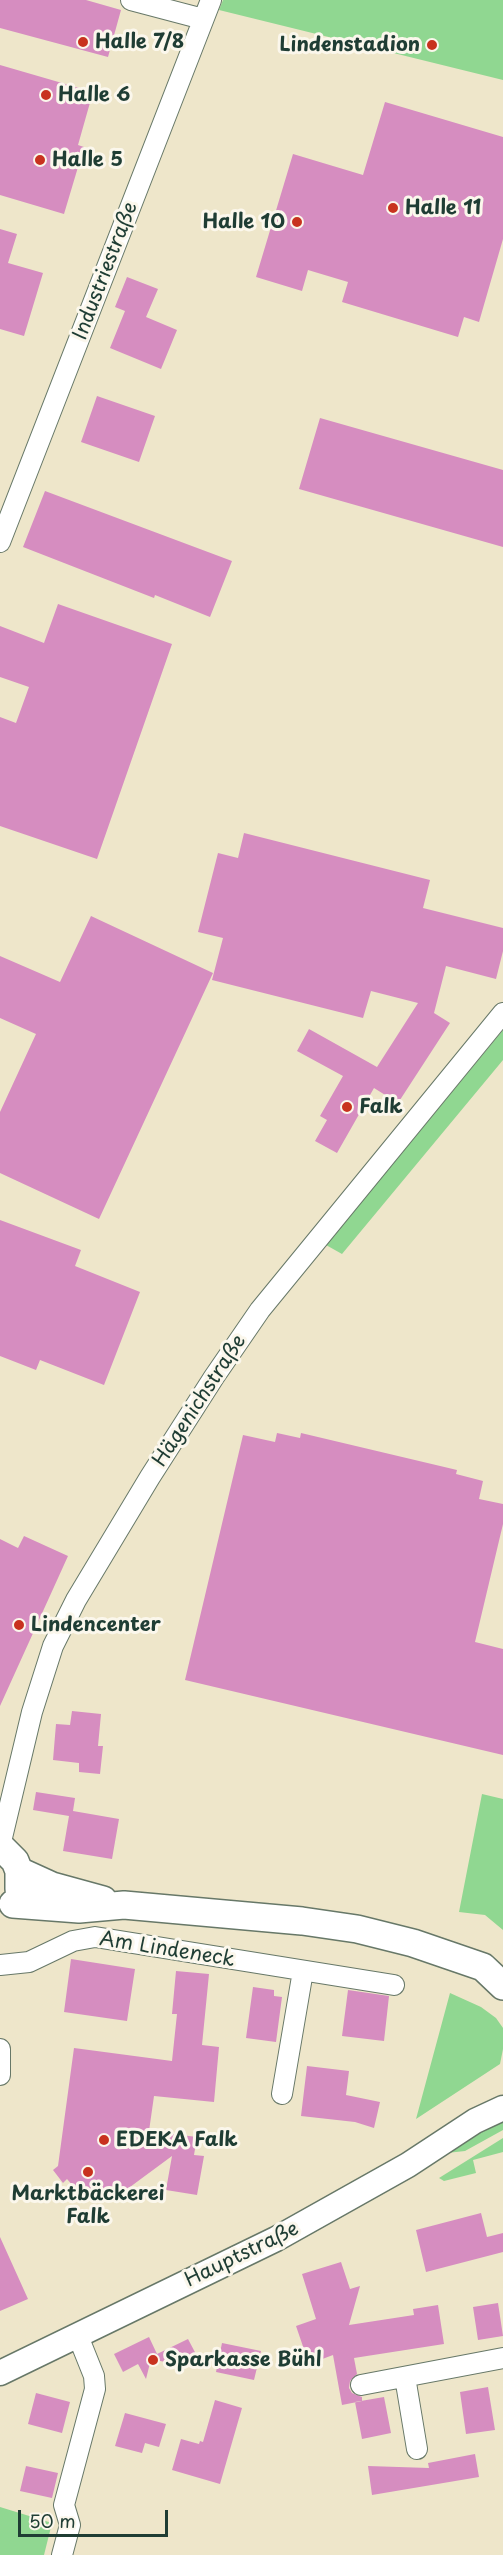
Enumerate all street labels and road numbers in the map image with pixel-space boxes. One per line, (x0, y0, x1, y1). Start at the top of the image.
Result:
street label: Industriestraße (69, 199, 143, 343)
street label: Hägenichstraße (148, 1330, 252, 1472)
street label: Am Lindeneck (98, 1927, 236, 1973)
street label: Hauptstraße (181, 2217, 303, 2293)

